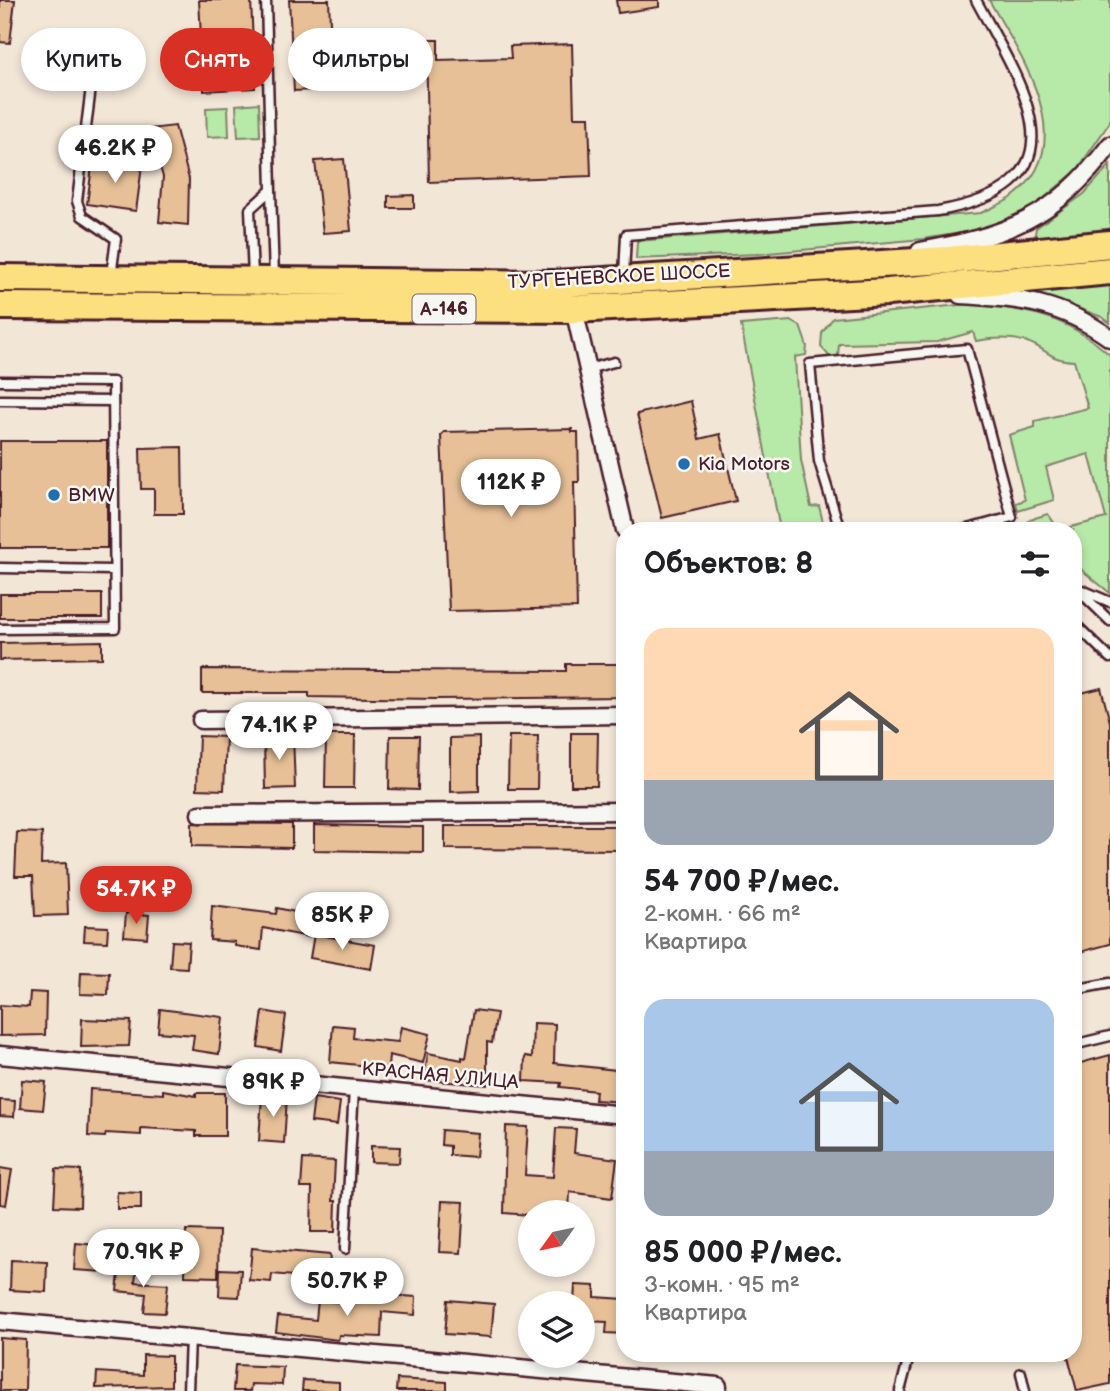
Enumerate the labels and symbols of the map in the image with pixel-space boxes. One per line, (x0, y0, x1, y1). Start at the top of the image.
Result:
pin: 46.2K ₽ (50, 125, 180, 185)
street label: ТУРГЕНЕВСКОЕ ШОССЕ (507, 260, 731, 294)
road number: А-146 (412, 295, 476, 324)
place label: Kia Motors (698, 453, 790, 476)
marker: Kia Motors (676, 456, 692, 472)
pin: 112K ₽ (454, 460, 568, 519)
place label: BMW (68, 484, 115, 507)
marker: BMW (46, 487, 62, 503)
pin: 74.1K ₽ (214, 702, 344, 762)
pin: 54.7K ₽ (71, 866, 201, 926)
pin: 85K ₽ (293, 892, 391, 952)
street label: КРАСНАЯ УЛИЦА (361, 1058, 520, 1094)
pin: 89K ₽ (224, 1060, 322, 1119)
north arrow (518, 1200, 595, 1278)
pin: 70.9K ₽ (78, 1230, 208, 1289)
pin: 50.7K ₽ (282, 1258, 412, 1318)

